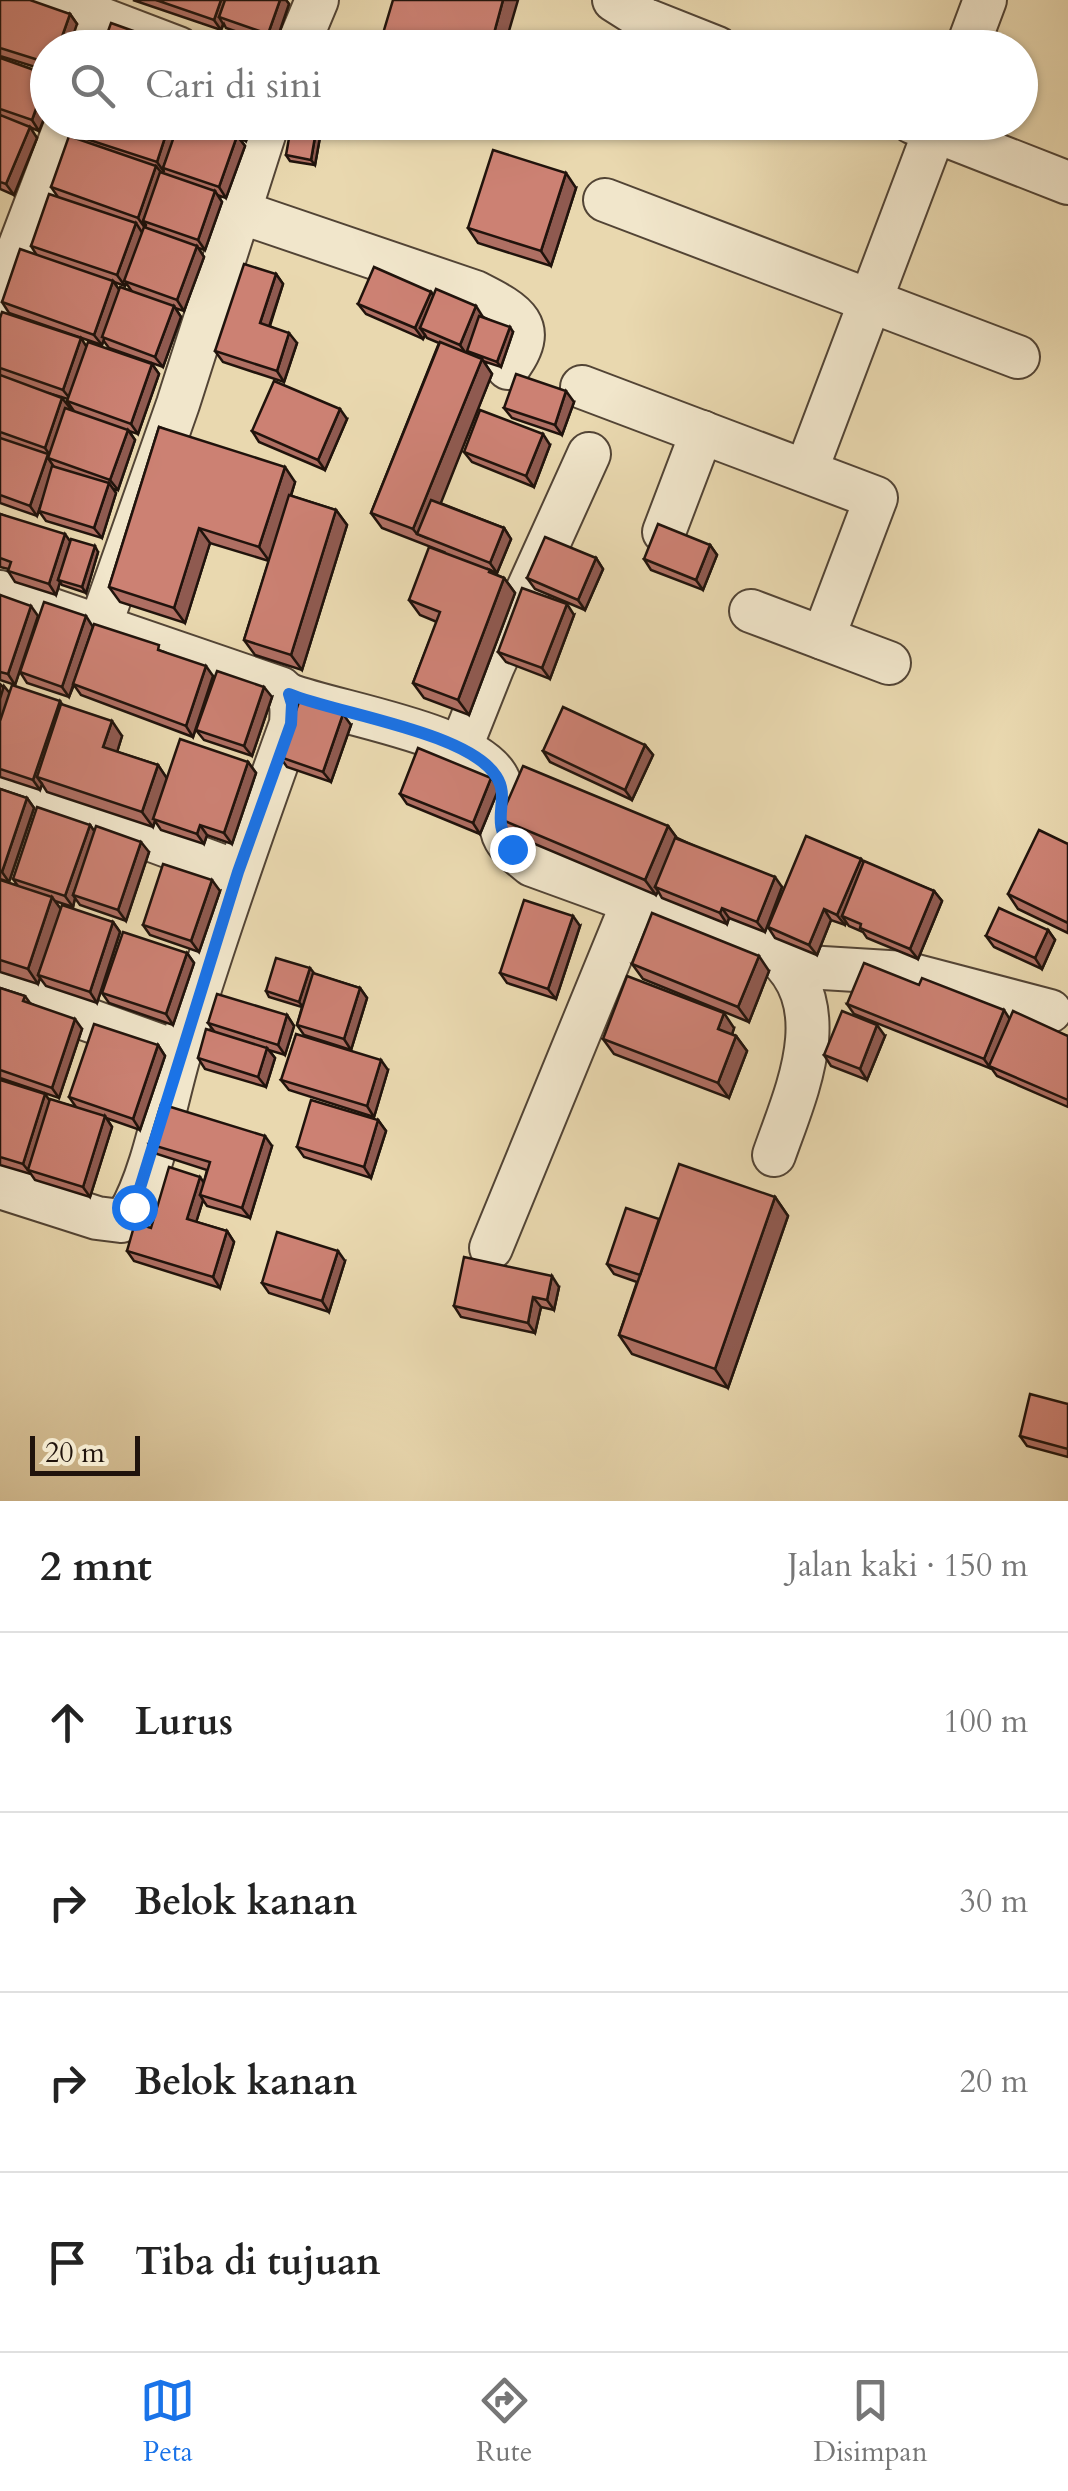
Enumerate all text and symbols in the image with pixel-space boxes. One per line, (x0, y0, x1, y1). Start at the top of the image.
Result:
search box (30, 30, 1038, 140)
icon: search (65, 58, 120, 113)
text: Cari di sini (145, 59, 322, 111)
route end (490, 827, 536, 873)
route start (112, 1185, 158, 1231)
scale bar (30, 1431, 140, 1476)
text: 20 m (45, 1434, 105, 1472)
text: 2 mnt (40, 1538, 152, 1595)
text: Jalan kaki · 150 m (787, 1544, 1028, 1588)
icon: ahead (40, 1695, 95, 1750)
text: Lurus (135, 1696, 233, 1748)
text: 100 m (943, 1700, 1028, 1744)
icon: right (40, 1875, 95, 1930)
text: Belok kanan (135, 1876, 357, 1928)
text: 30 m (960, 1880, 1028, 1924)
icon: right (40, 2055, 95, 2110)
text: Belok kanan (135, 2056, 357, 2108)
text: 20 m (960, 2060, 1028, 2104)
icon: arrive (40, 2235, 95, 2290)
text: Tiba di tujuan (135, 2236, 380, 2288)
tab: Peta (140, 2373, 195, 2471)
tab: Rute (476, 2373, 532, 2471)
tab: Disimpan (813, 2373, 928, 2471)

